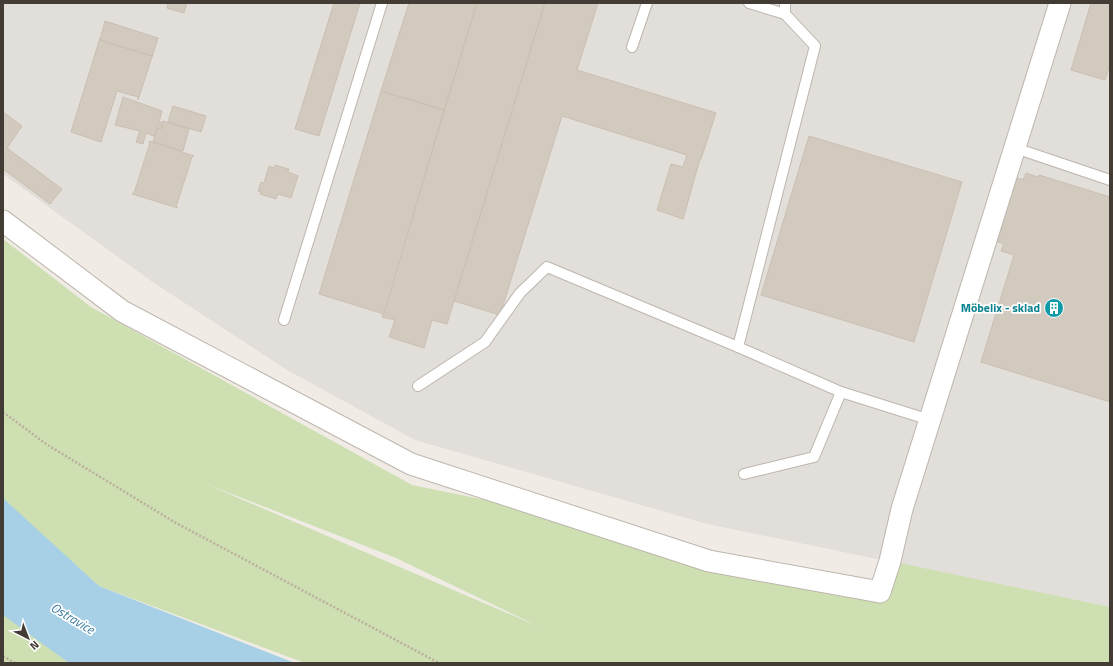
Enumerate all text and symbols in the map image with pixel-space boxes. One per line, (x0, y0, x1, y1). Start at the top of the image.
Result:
building icon: Möbelix - sklad (1043, 297, 1065, 319)
place label: Möbelix - sklad (961, 298, 1040, 317)
water label: Ostravice (47, 597, 100, 639)
north arrow (8, 618, 48, 658)
text: N (27, 637, 43, 654)

